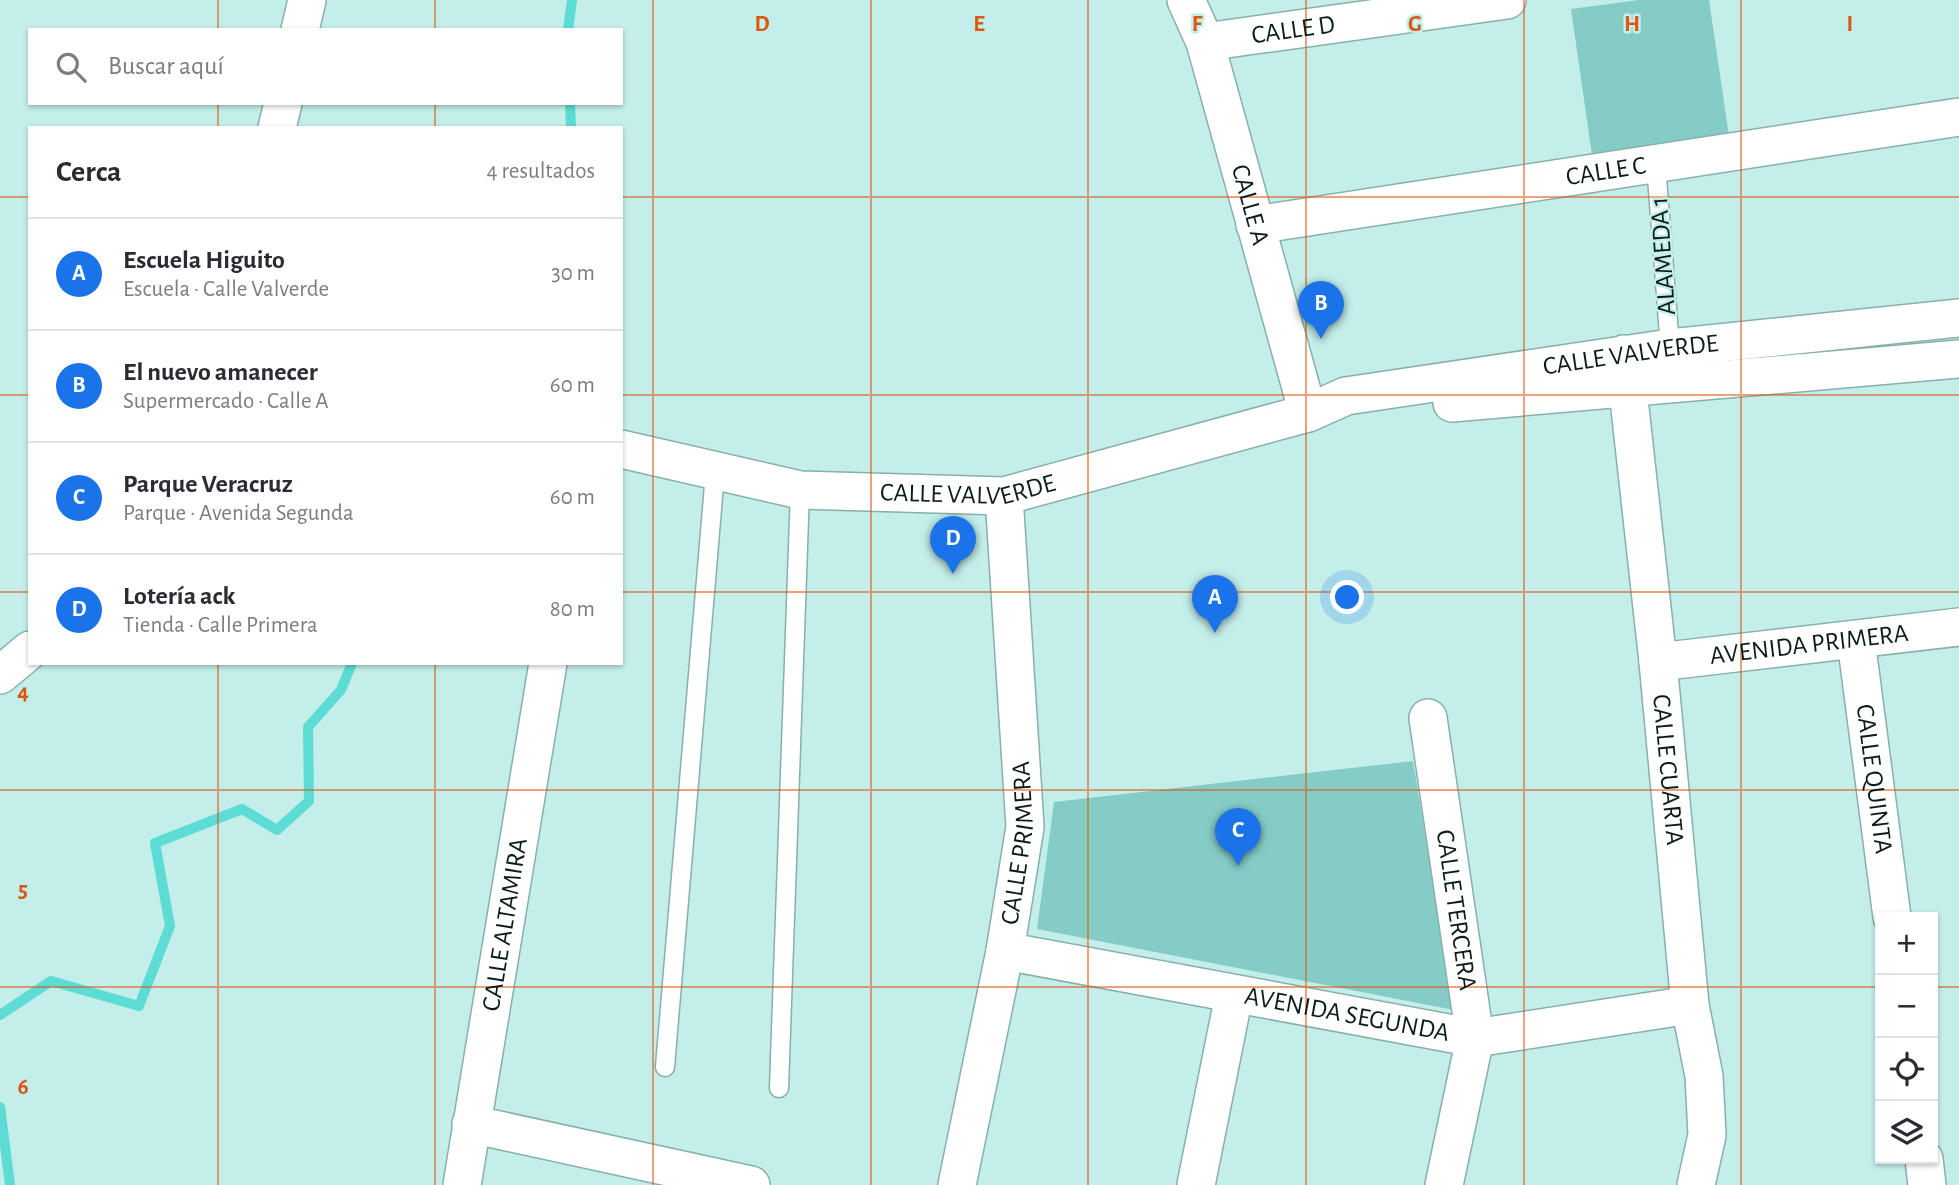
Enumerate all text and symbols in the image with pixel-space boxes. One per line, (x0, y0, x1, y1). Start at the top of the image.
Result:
street label: CALLE D (1250, 11, 1336, 48)
text: D (754, 13, 770, 36)
text: E (973, 13, 985, 36)
text: F (1192, 13, 1203, 36)
text: G (1408, 13, 1422, 36)
text: H (1624, 13, 1640, 36)
text: I (1847, 13, 1853, 36)
search box (28, 28, 623, 105)
icon: search (52, 48, 90, 86)
text: Buscar aquí (108, 53, 224, 79)
street label: CALLE C (1564, 152, 1648, 190)
text: Cerca (56, 157, 121, 187)
text: 4 resultados (487, 160, 595, 183)
street label: CALLE A (1227, 162, 1274, 248)
street label: ALAMEDA 1 (1646, 196, 1680, 316)
text: Escuela Higuito (123, 247, 285, 273)
text: A (72, 262, 86, 285)
text: 30 m (551, 262, 595, 285)
text: Escuela · Calle Valverde (123, 278, 329, 301)
pin: B (1298, 281, 1344, 339)
street label: CALLE VALVERDE (1541, 330, 1719, 380)
text: El nuevo amanecer (123, 359, 318, 385)
text: B (72, 374, 86, 397)
text: 60 m (550, 374, 595, 397)
text: Supermercado · Calle A (123, 390, 329, 413)
street label: CALLE VALVERDE (880, 470, 1058, 510)
text: Parque Veracruz (123, 471, 293, 497)
text: C (73, 486, 85, 509)
text: 60 m (550, 486, 595, 509)
text: Parque · Avenida Segunda (123, 502, 354, 525)
pin: D (930, 516, 976, 574)
pin: A (1192, 575, 1238, 633)
your location (1330, 580, 1364, 614)
text: Lotería ack (123, 583, 235, 609)
text: D (71, 598, 87, 621)
text: 80 m (550, 598, 595, 621)
text: Tienda · Calle Primera (123, 614, 318, 637)
street label: AVENIDA PRIMERA (1708, 620, 1910, 669)
text: 4 (17, 681, 29, 704)
street label: CALLE CUARTA (1648, 693, 1688, 846)
street label: CALLE QUINTA (1851, 702, 1897, 855)
street label: CALLE PRIMERA (996, 761, 1038, 927)
pin: C (1215, 808, 1261, 866)
street label: CALLE TERCERA (1432, 828, 1481, 992)
street label: CALLE ALTAMIRA (478, 836, 532, 1013)
text: 5 (18, 879, 28, 902)
map controls (1875, 912, 1938, 1164)
button: + (1875, 912, 1938, 975)
button: − (1875, 975, 1938, 1038)
street label: AVENIDA SEGUNDA (1243, 983, 1452, 1046)
button: locate (1875, 1038, 1938, 1101)
text: 6 (17, 1076, 29, 1099)
button: layers (1875, 1101, 1938, 1164)

